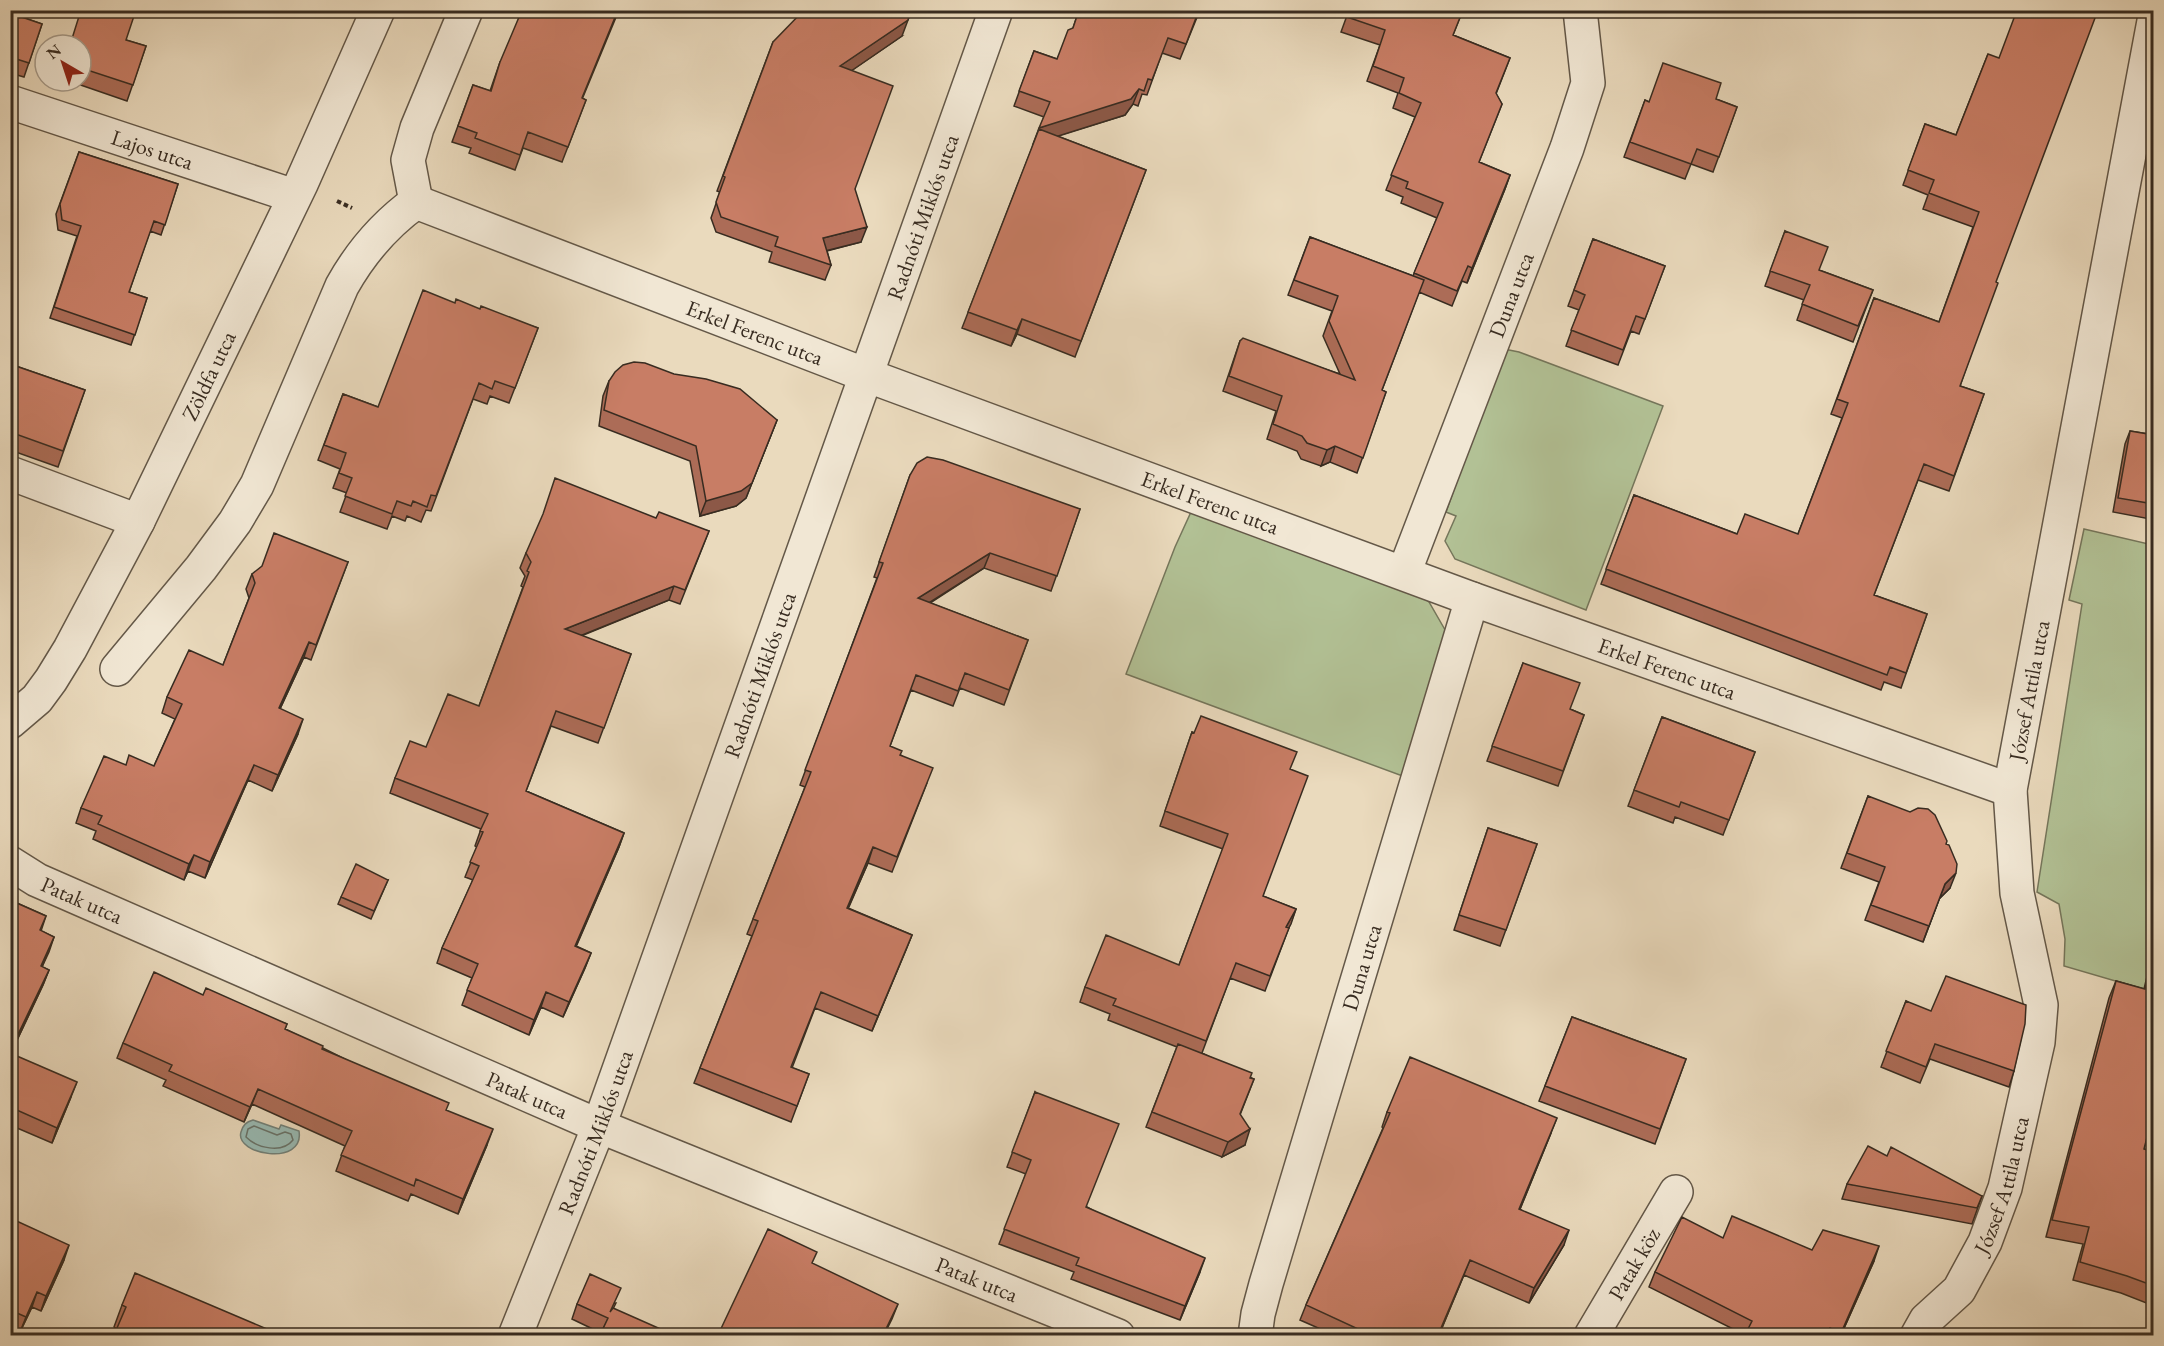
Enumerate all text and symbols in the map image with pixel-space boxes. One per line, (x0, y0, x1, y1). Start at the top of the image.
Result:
north arrow (33, 33, 93, 93)
text: N (42, 39, 66, 64)
street label: Lajos utca (107, 123, 197, 177)
street label: Radnóti Miklós utca (880, 130, 966, 304)
street label: Duna utca (1482, 248, 1541, 342)
street label: Erkel Ferenc utca (682, 293, 827, 372)
street label: Zöldfa utca (175, 326, 243, 425)
street label: Erkel Ferenc utca (1137, 464, 1283, 541)
street label: Radnóti Miklós utca (717, 588, 803, 762)
street label: József Attila utca (2001, 618, 2057, 765)
street label: Erkel Ferenc utca (1594, 631, 1740, 707)
street label: Patak utca (36, 870, 127, 931)
street label: Duna utca (1335, 920, 1388, 1014)
street label: Radnóti Miklós utca (551, 1046, 640, 1219)
street label: Patak utca (482, 1064, 572, 1126)
street label: József Attila utca (1966, 1113, 2036, 1261)
street label: Patak köz (1601, 1222, 1667, 1305)
street label: Patak utca (931, 1250, 1022, 1309)

